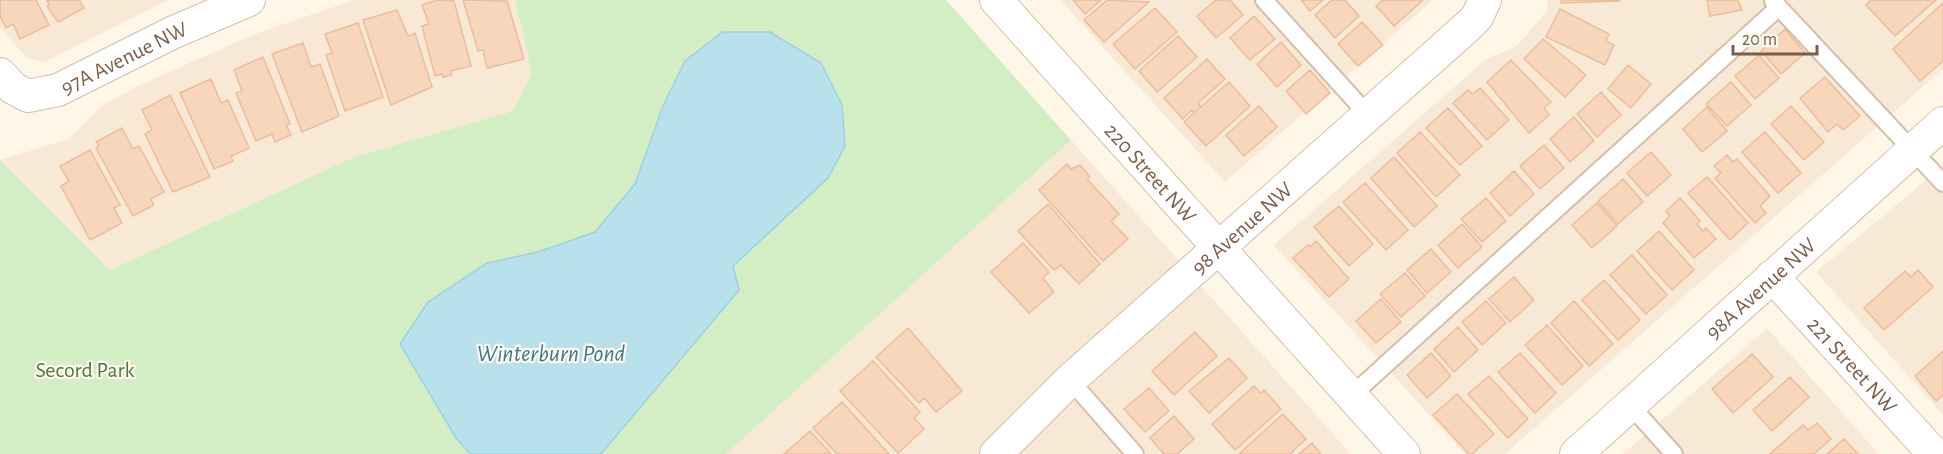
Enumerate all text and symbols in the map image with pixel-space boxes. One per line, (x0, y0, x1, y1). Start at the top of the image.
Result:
street label: 97A Avenue NW (57, 18, 191, 99)
scale bar (1733, 18, 1817, 56)
text: 20 m (1742, 31, 1777, 49)
street label: 220 Street NW (1100, 119, 1201, 227)
street label: 98 Avenue NW (1187, 178, 1297, 279)
street label: 98A Avenue NW (1702, 234, 1820, 343)
street label: 221 Street NW (1803, 313, 1901, 418)
water label: Winterburn Pond (477, 342, 626, 366)
park label: Secord Park (35, 359, 135, 381)

